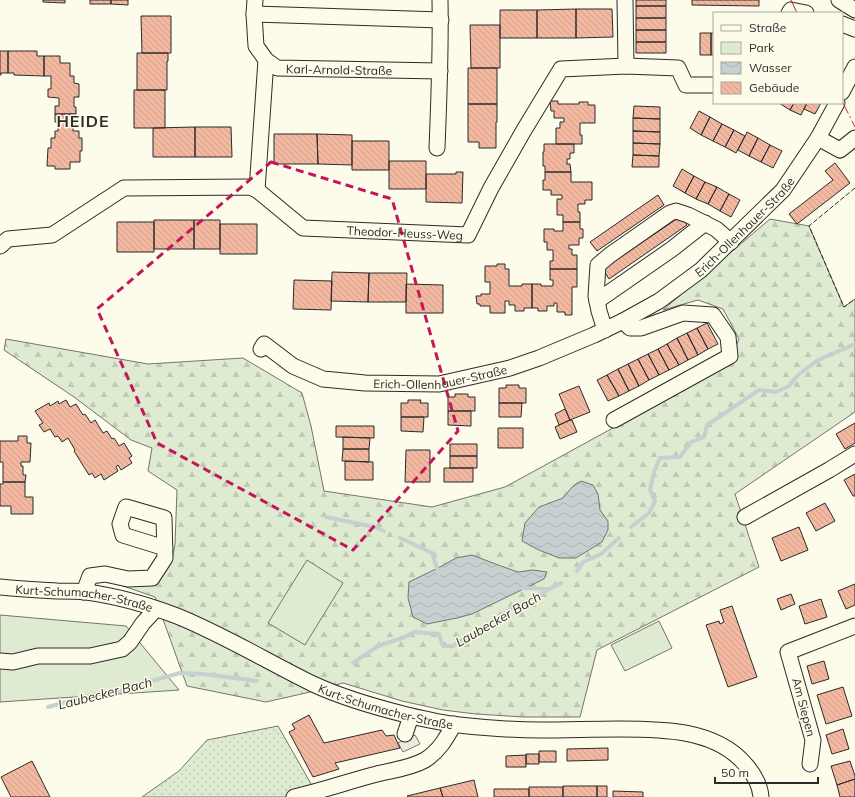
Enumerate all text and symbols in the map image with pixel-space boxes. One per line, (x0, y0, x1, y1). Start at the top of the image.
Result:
legend (713, 12, 843, 104)
text: Straße (749, 20, 786, 35)
text: Park (749, 40, 775, 55)
text: Wasser (749, 60, 792, 75)
street label: Karl-Arnold-Straße (286, 61, 392, 78)
text: Gebäude (749, 80, 799, 95)
district label: HEIDE (56, 111, 110, 131)
street label: Erich-Ollenhauer-Straße (691, 174, 797, 280)
street label: Theodor-Heuss-Weg (346, 222, 463, 242)
street label: Erich-Ollenhauer-Straße (373, 361, 508, 392)
street label: Kurt-Schumacher-Straße (15, 581, 155, 615)
water label: Laubecker Bach (452, 588, 544, 650)
water label: Laubecker Bach (56, 674, 154, 712)
street label: Am Siepen (789, 676, 819, 738)
street label: Kurt-Schumacher-Straße (316, 680, 454, 732)
scale bar (715, 759, 818, 785)
text: 50 m (721, 765, 749, 780)

